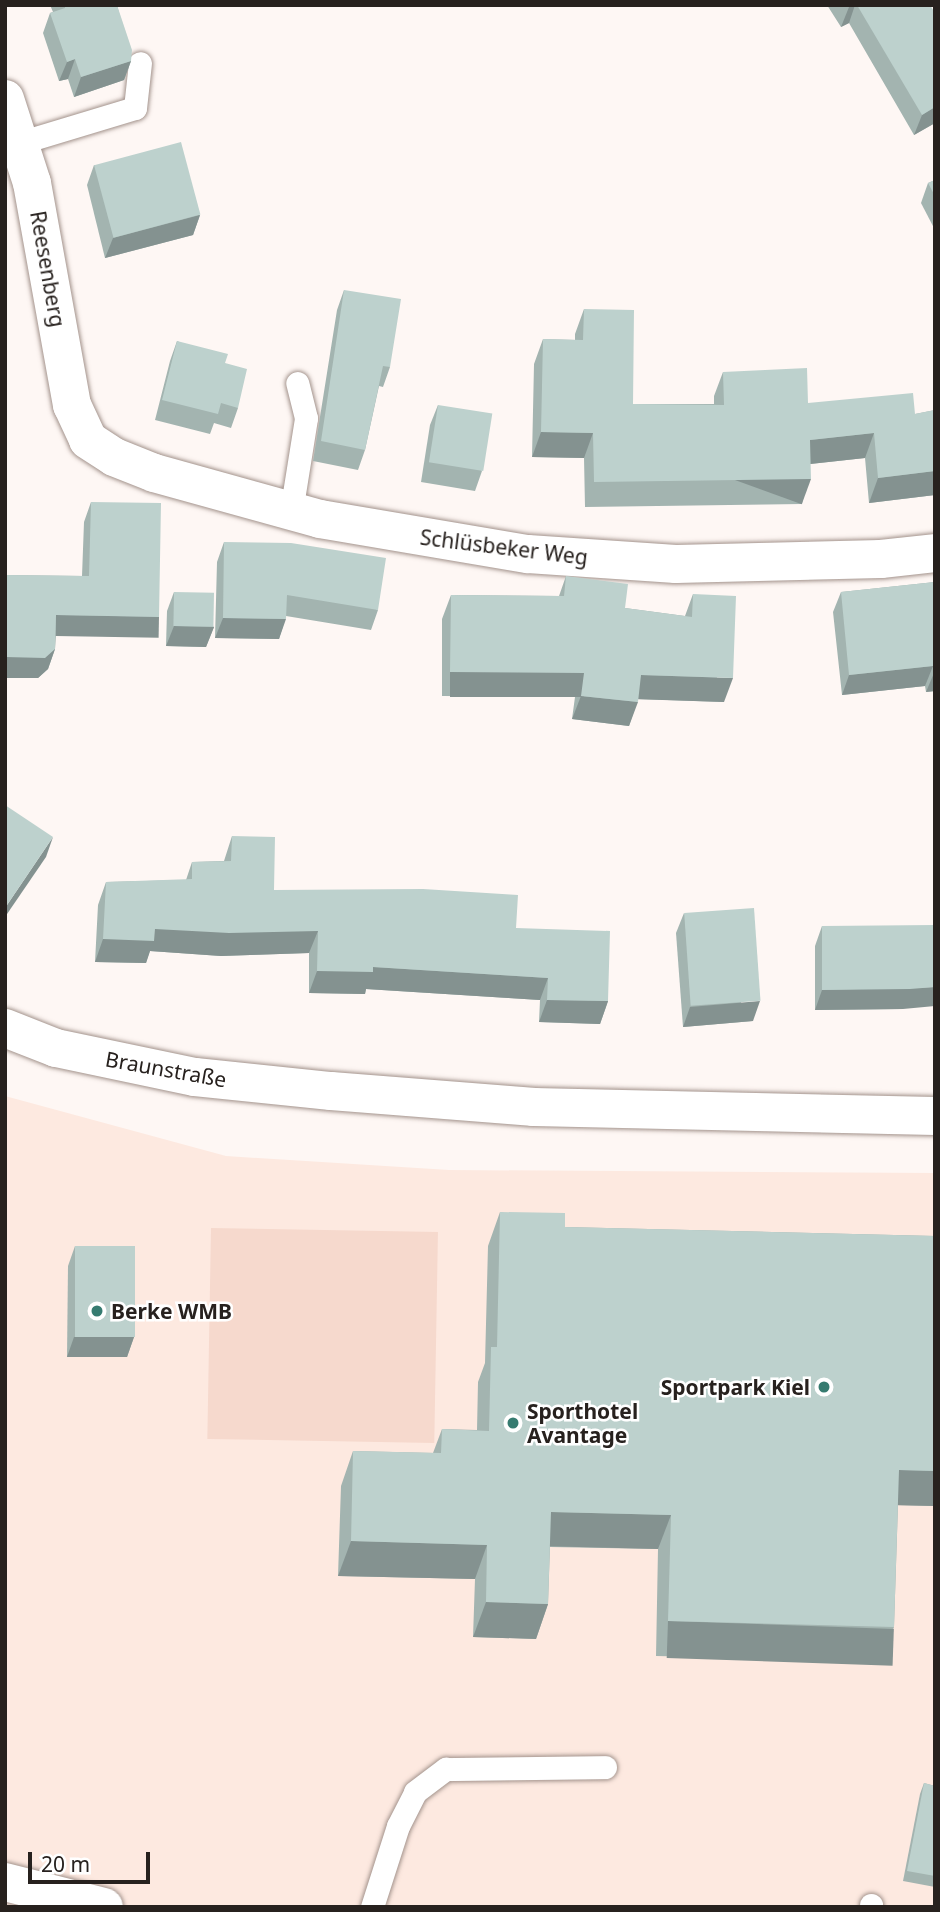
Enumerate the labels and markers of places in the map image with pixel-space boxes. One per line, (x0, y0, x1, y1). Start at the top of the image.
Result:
place label: Berke WMB (111, 1298, 232, 1324)
marker: Berke WMB (89, 1303, 105, 1319)
place label: Sportpark Kiel (661, 1374, 810, 1400)
marker: Sportpark Kiel (816, 1379, 832, 1395)
place label: Sporthotel Avantage (527, 1398, 638, 1448)
marker: Sporthotel Avantage (505, 1415, 521, 1431)

